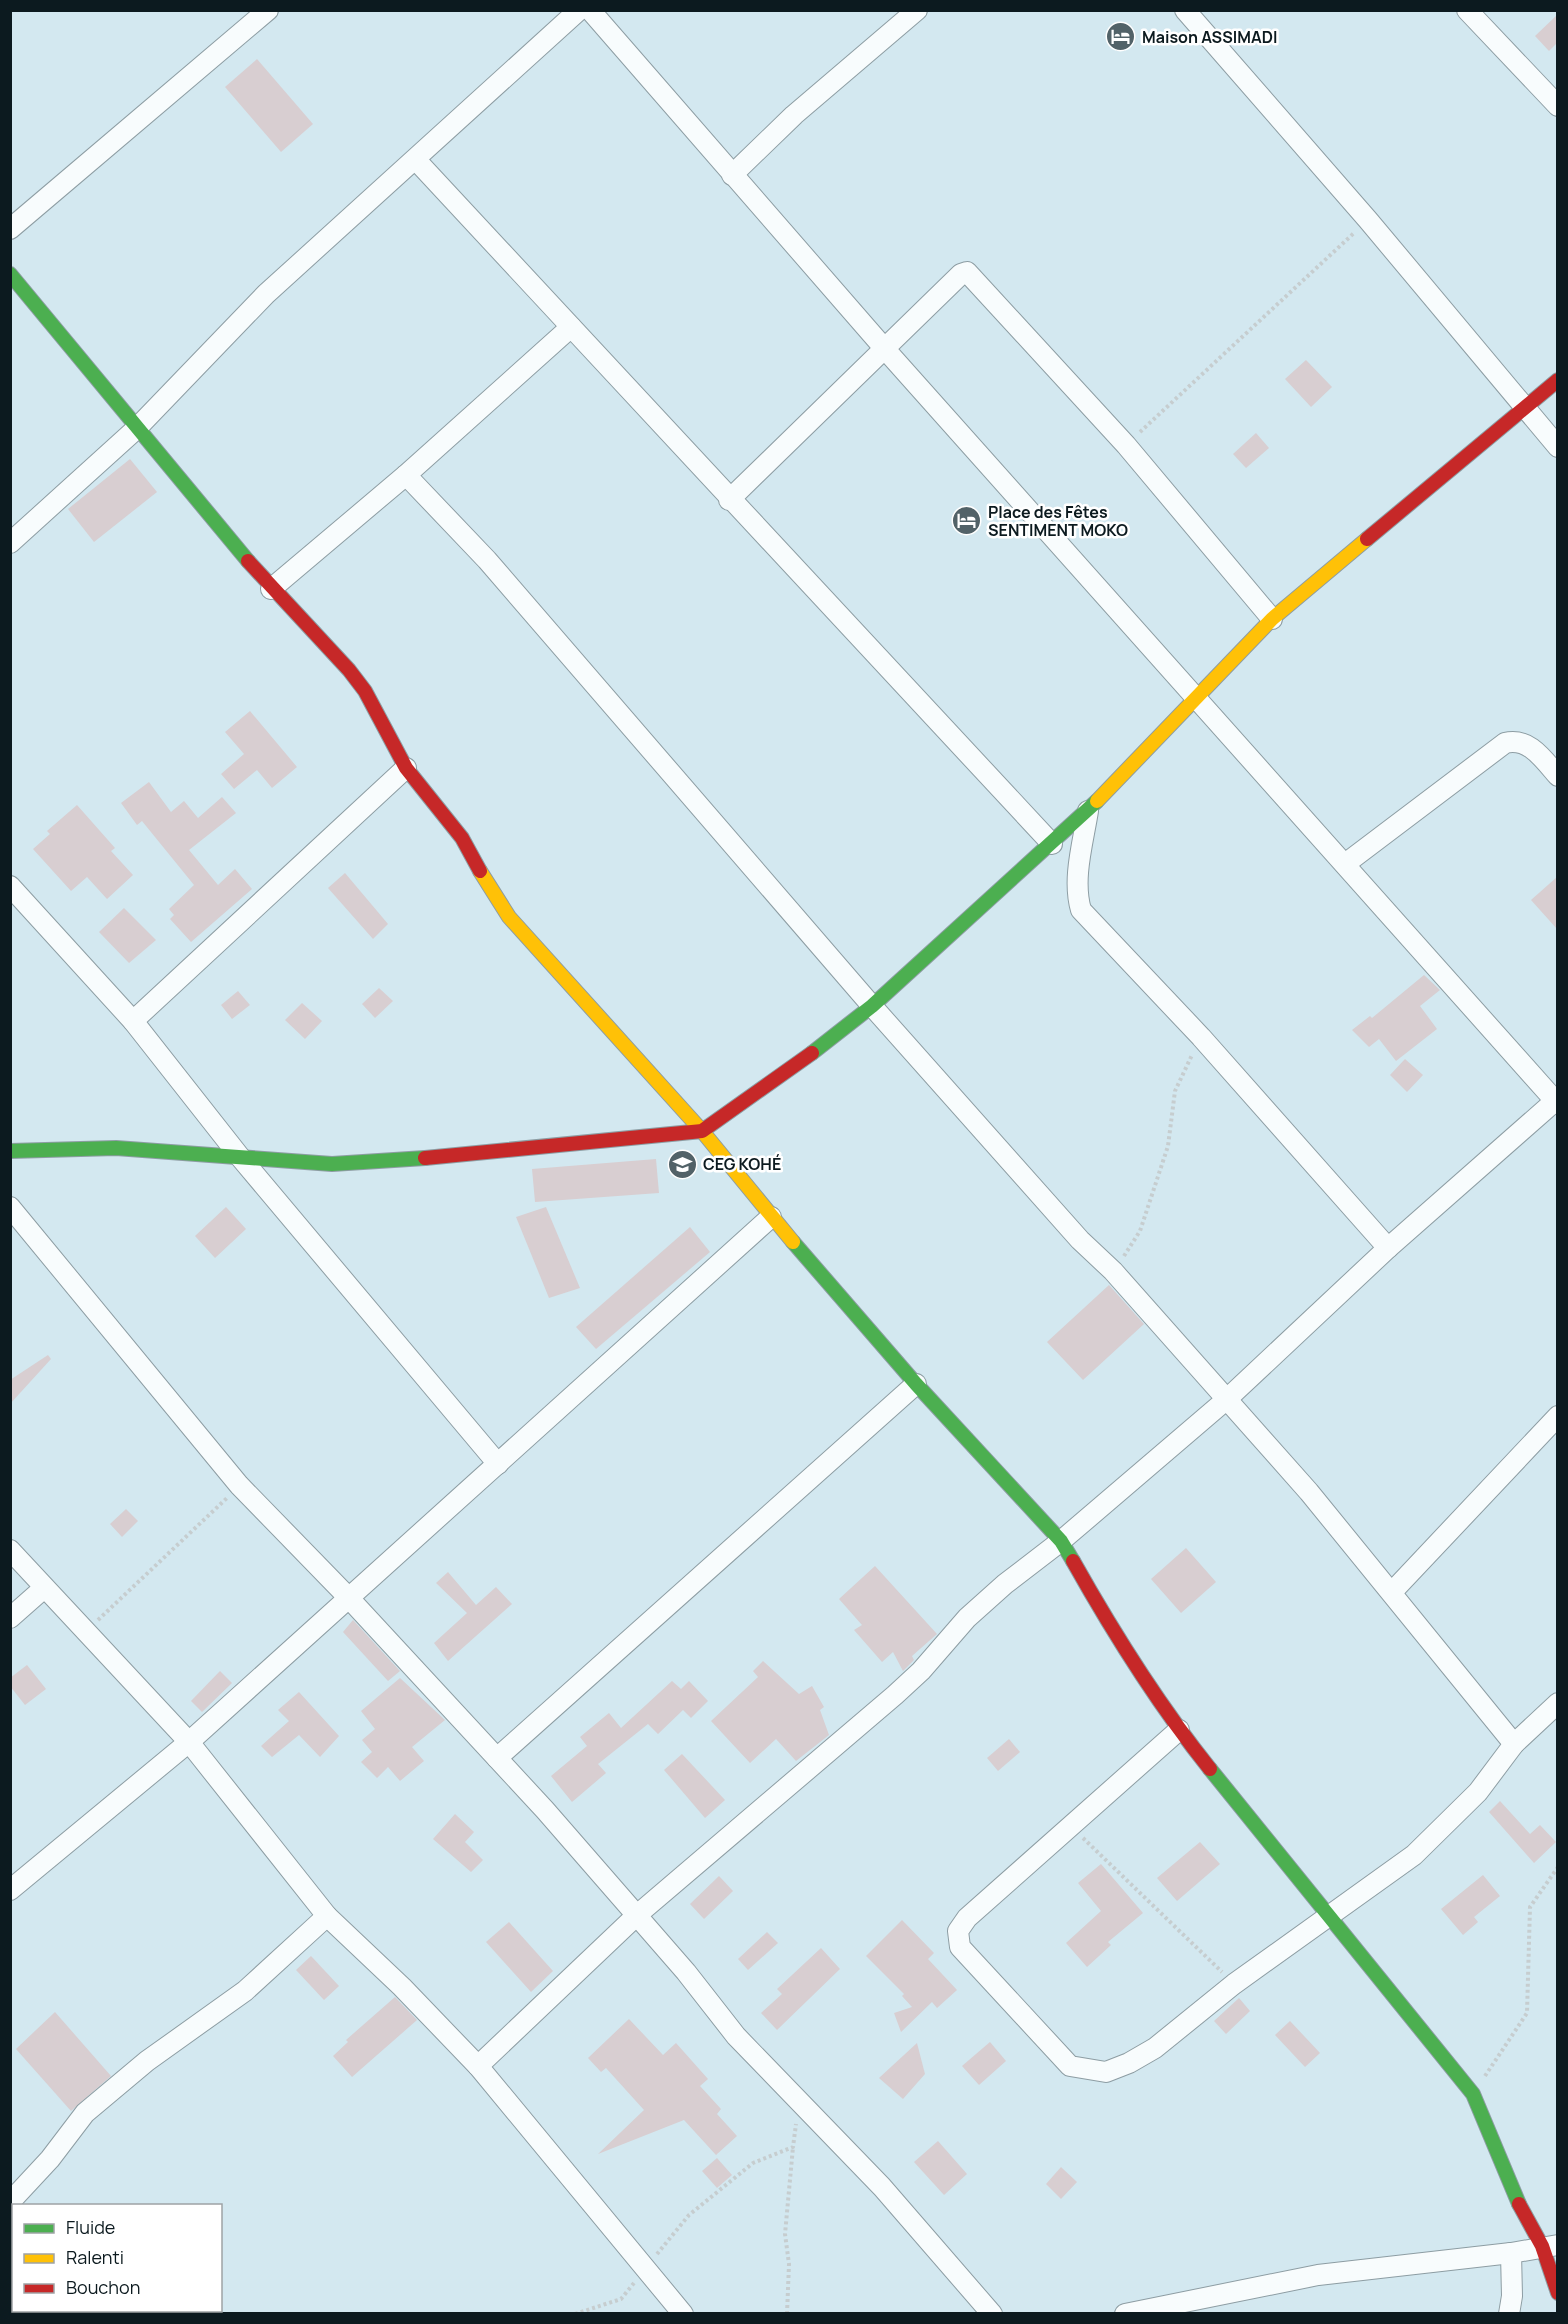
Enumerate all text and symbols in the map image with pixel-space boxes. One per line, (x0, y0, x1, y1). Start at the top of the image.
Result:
hotel icon: Maison ASSIMADI (1105, 21, 1137, 53)
place label: Maison ASSIMADI (1142, 26, 1277, 48)
place label: Place des Fêtes SENTIMENT MOKO (988, 501, 1128, 541)
hotel icon: Place des Fêtes SENTIMENT MOKO (951, 505, 983, 537)
school or university icon: CEG KOHÉ (666, 1148, 698, 1180)
place label: CEG KOHÉ (703, 1153, 781, 1175)
legend (12, 2204, 222, 2312)
text: Fluide (66, 2215, 115, 2239)
text: Ralenti (66, 2245, 124, 2269)
text: Bouchon (66, 2275, 140, 2299)

